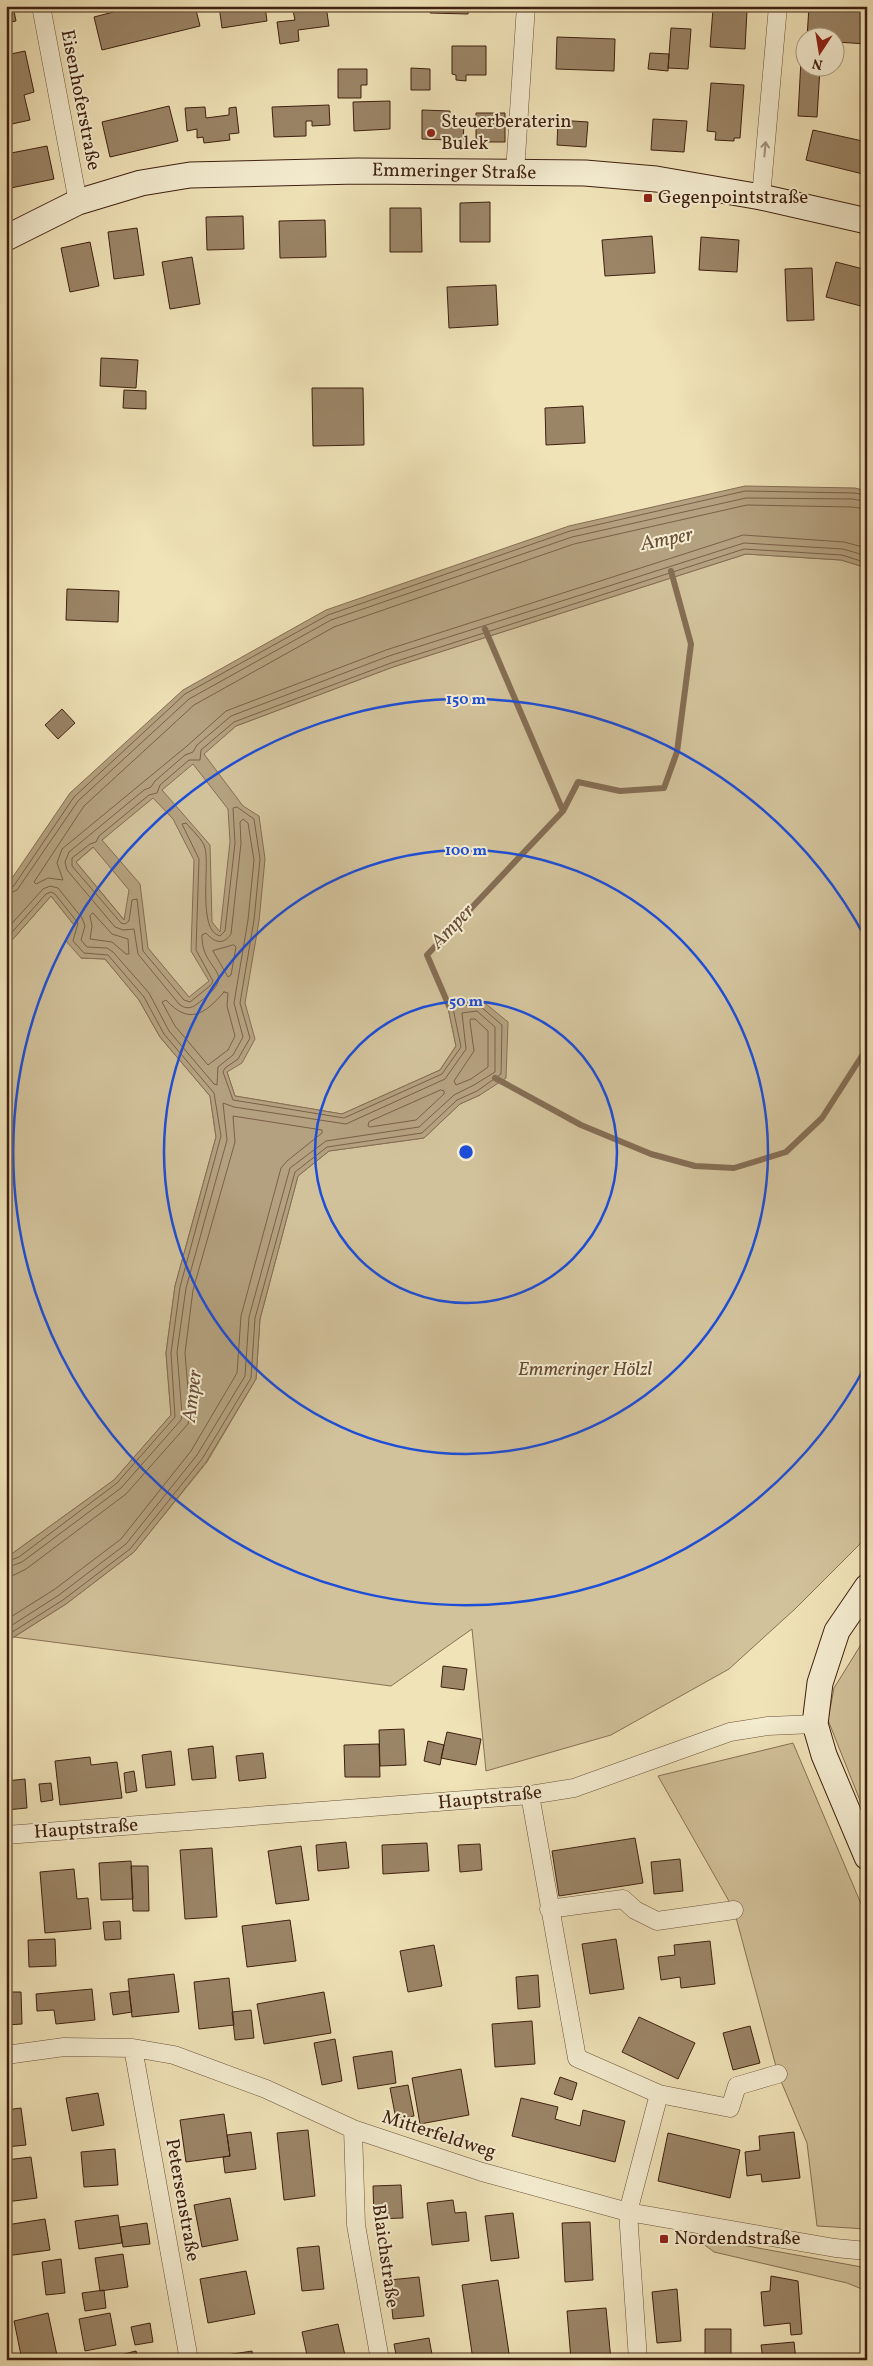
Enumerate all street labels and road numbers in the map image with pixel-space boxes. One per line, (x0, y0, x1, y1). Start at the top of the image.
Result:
street label: Eisenhoferstraße (54, 27, 106, 173)
street label: Emmeringer Straße (372, 158, 536, 186)
street label: Hauptstraße (437, 1780, 543, 1816)
street label: Hauptstraße (33, 1812, 139, 1846)
street label: Mitterfeldweg (379, 2104, 499, 2166)
street label: Petersenstraße (158, 2137, 206, 2263)
street label: Blaichstraße (365, 2202, 405, 2310)

